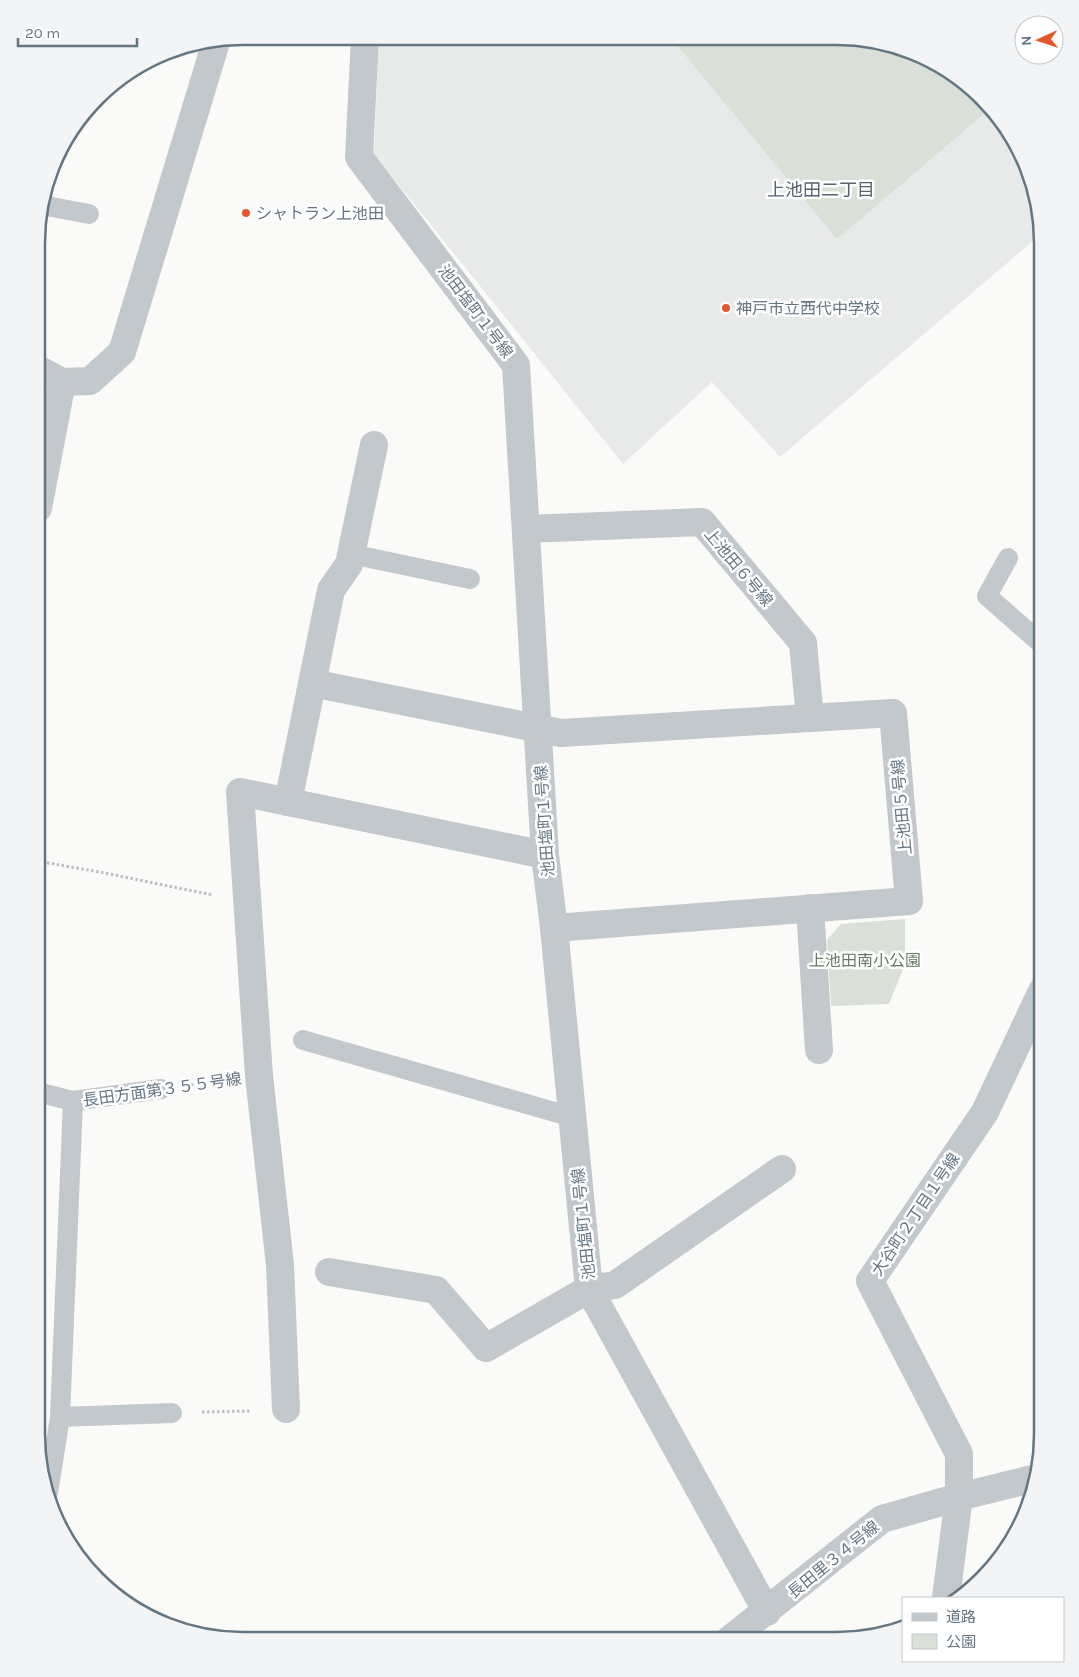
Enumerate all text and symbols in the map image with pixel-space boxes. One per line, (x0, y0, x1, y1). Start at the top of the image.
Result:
scale bar (18, 15, 136, 47)
north arrow (1014, 15, 1064, 65)
text: 20 m (25, 24, 60, 42)
text: N (1018, 35, 1035, 46)
district label: 上池田二丁目 (767, 179, 875, 201)
place label: シャトラン上池田 (256, 204, 384, 223)
marker: シャトラン上池田 (240, 207, 252, 219)
street label: 池田塩町１号線 (434, 261, 517, 362)
place label: 神戸市立西代中学校 (736, 299, 880, 318)
marker: 神戸市立西代中学校 (720, 302, 732, 314)
street label: 上池田６号線 (700, 524, 777, 610)
street label: 上池田５号線 (888, 758, 915, 856)
street label: 池田塩町１号線 (531, 764, 558, 877)
park label: 上池田南小公園 (809, 951, 921, 970)
street label: 長田方面第３５５号線 (82, 1069, 243, 1110)
street label: 大谷町２丁目１号線 (867, 1149, 964, 1279)
street label: 池田塩町１号線 (568, 1167, 599, 1281)
street label: 長田里３４号線 (784, 1517, 883, 1602)
legend (902, 1597, 1064, 1662)
text: 道路 (946, 1608, 976, 1626)
text: 公園 (946, 1633, 976, 1651)

